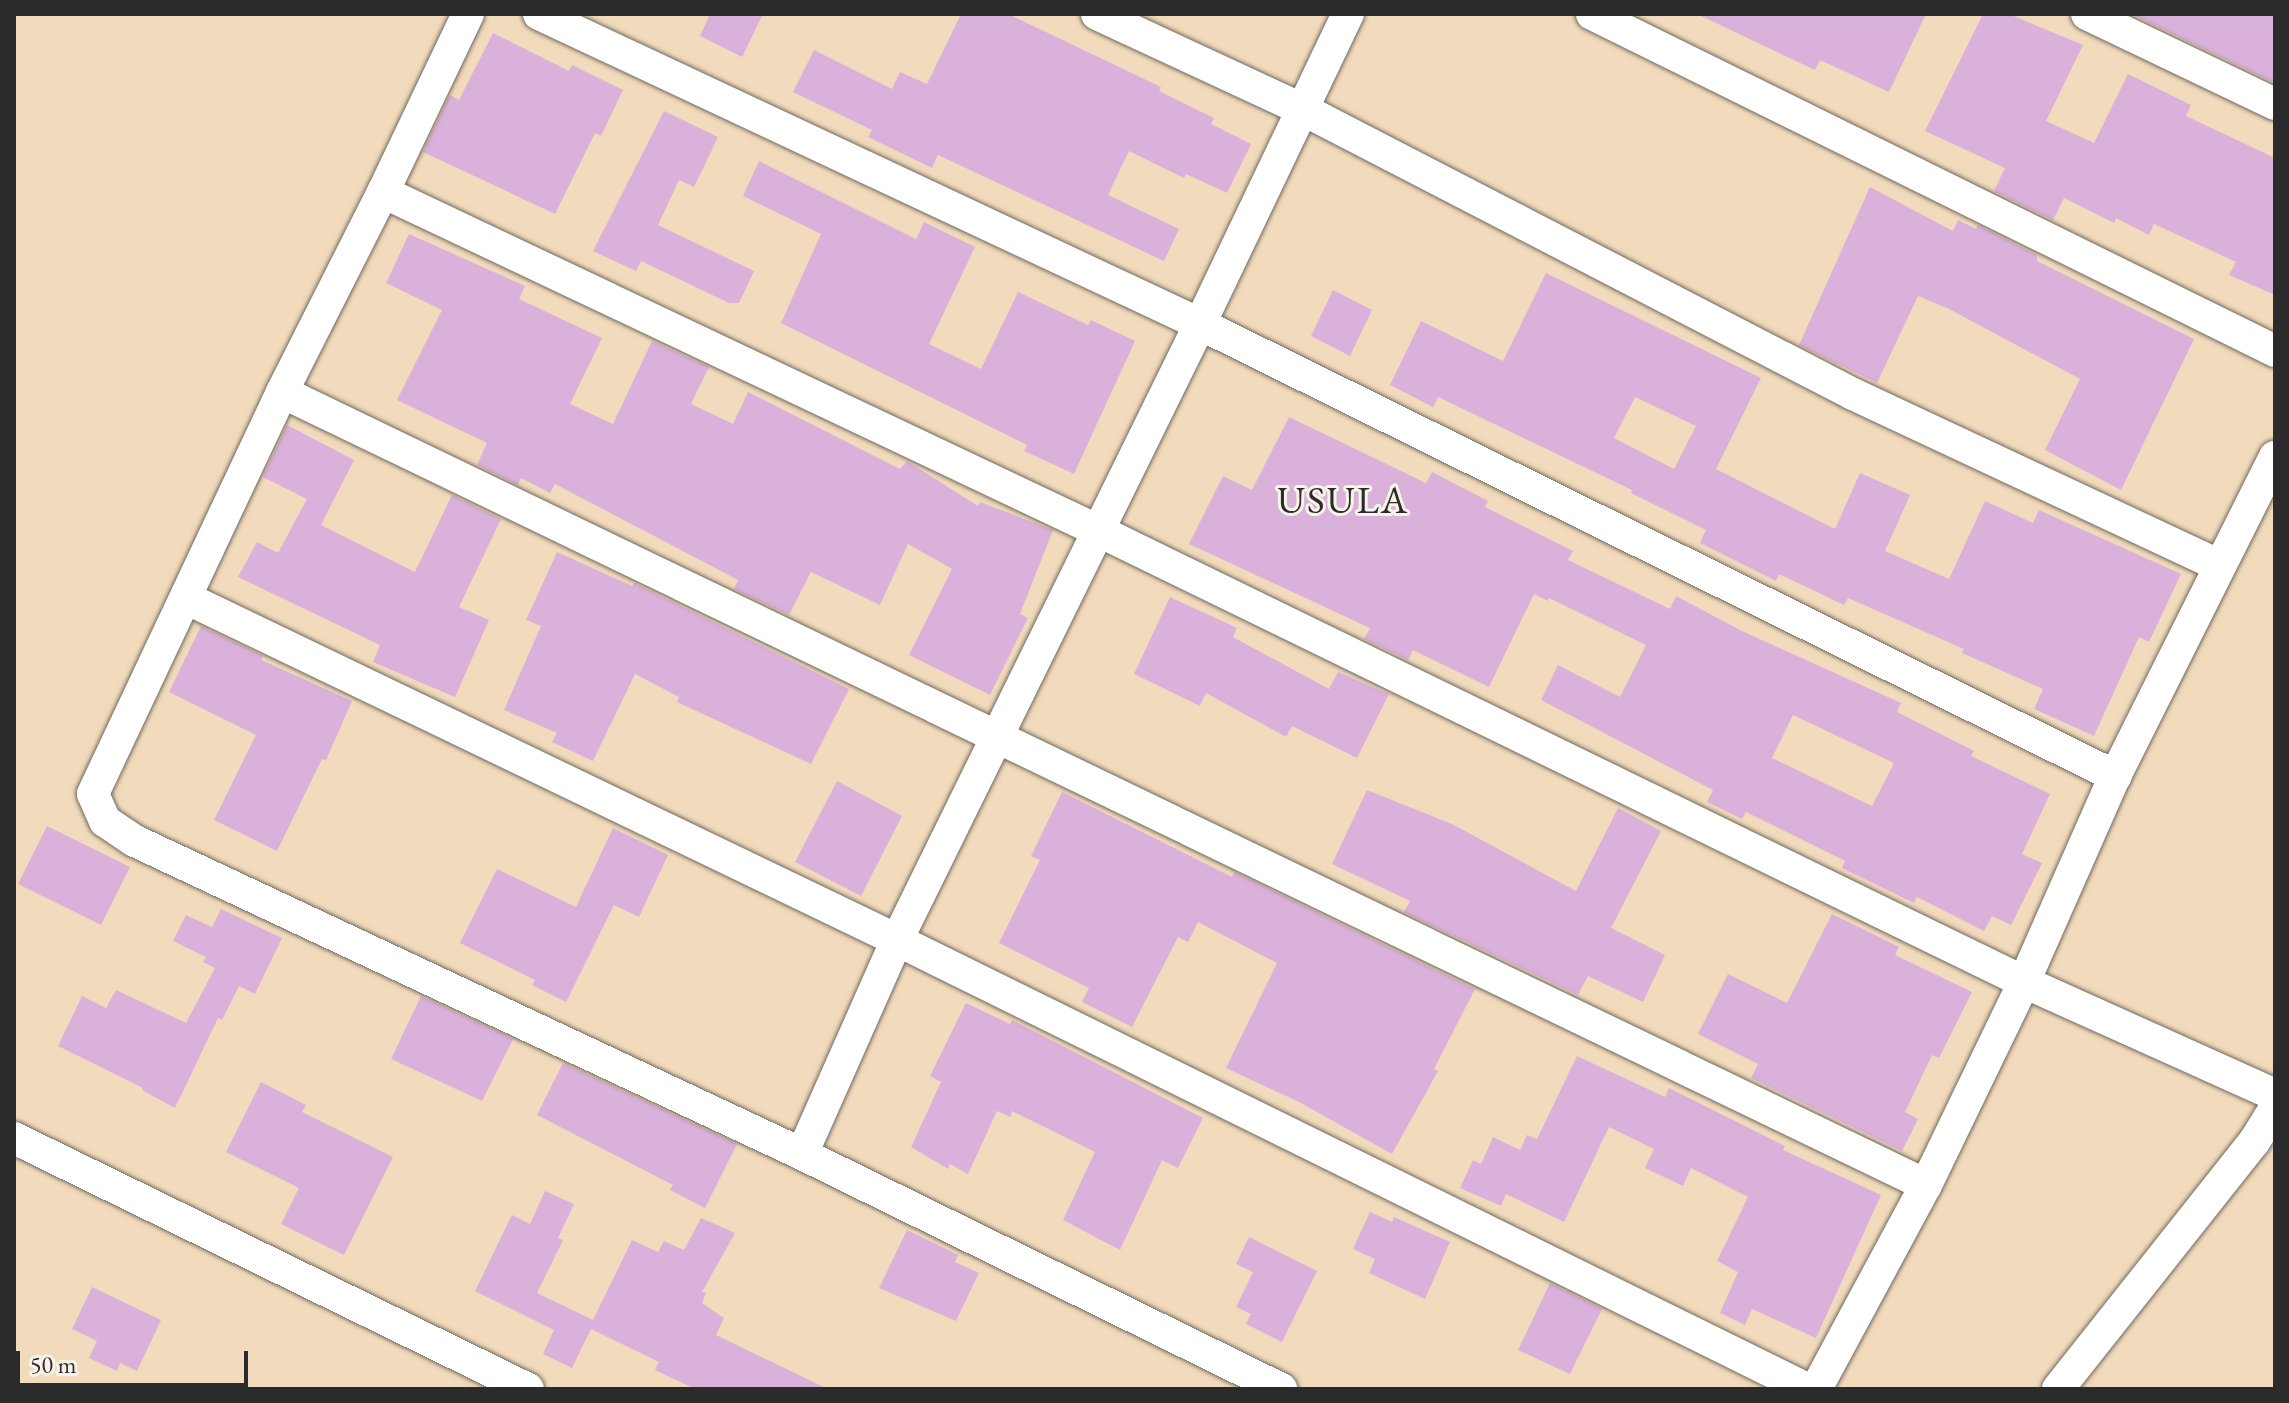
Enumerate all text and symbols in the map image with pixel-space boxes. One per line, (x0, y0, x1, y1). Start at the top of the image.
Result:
district label: USULA (1277, 477, 1409, 523)
scale bar (20, 1335, 252, 1385)
text: 50 m (30, 1349, 77, 1380)

